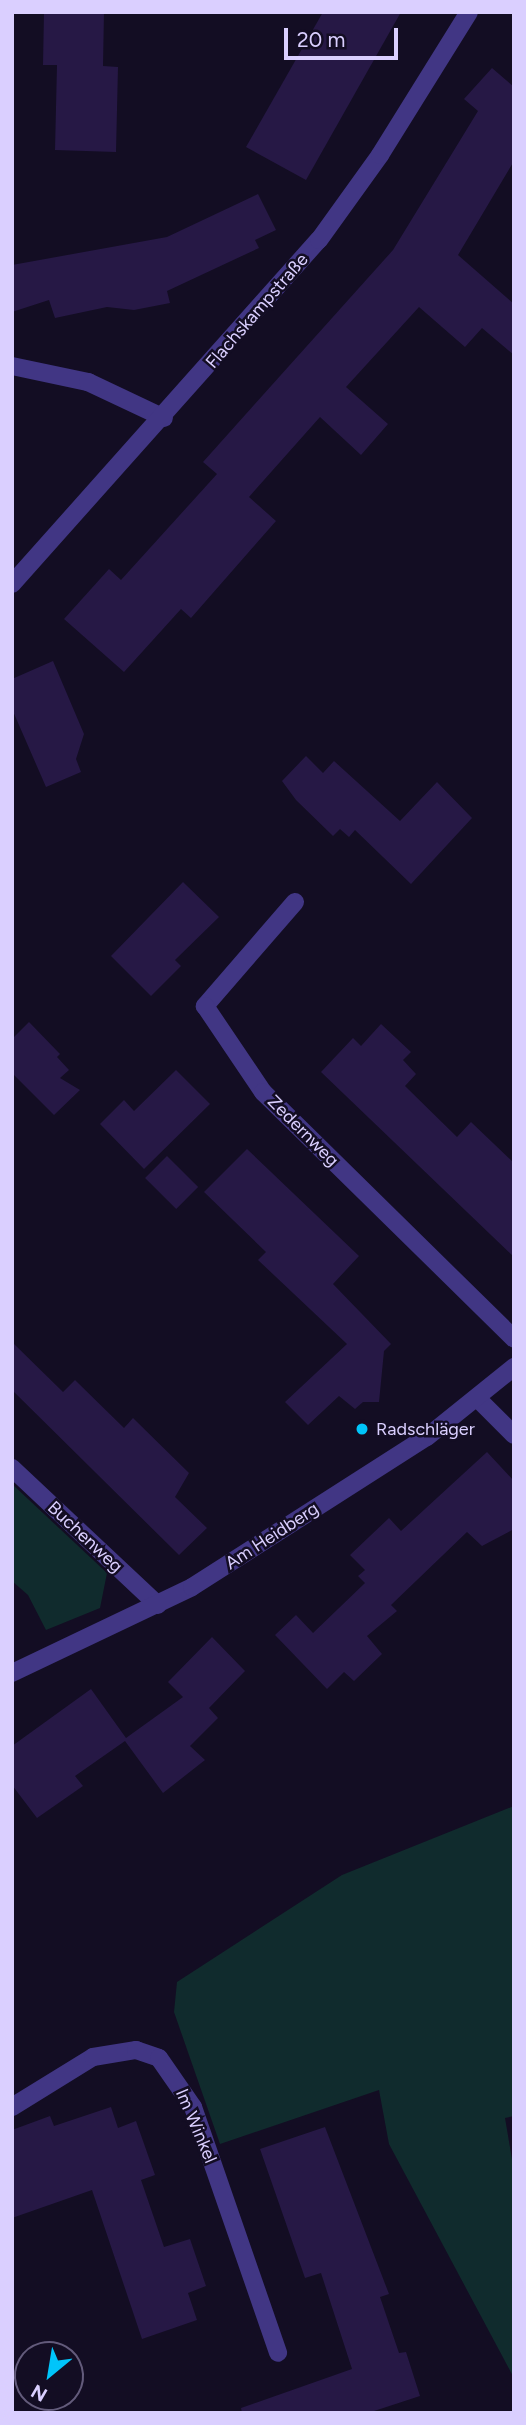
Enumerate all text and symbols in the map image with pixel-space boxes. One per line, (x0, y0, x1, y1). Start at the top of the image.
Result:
scale bar (288, 14, 402, 58)
text: 20 m (297, 27, 345, 52)
street label: Flachskampstraße (201, 249, 313, 373)
street label: Zedernweg (263, 1091, 343, 1171)
place label: Radschläger (376, 1418, 475, 1440)
marker: Radschläger (354, 1421, 370, 1437)
street label: Buchenweg (43, 1497, 127, 1577)
street label: Am Heidberg (221, 1498, 323, 1574)
street label: Im Winkel (171, 2086, 221, 2166)
north arrow (14, 2341, 84, 2411)
text: N (27, 2379, 51, 2407)

